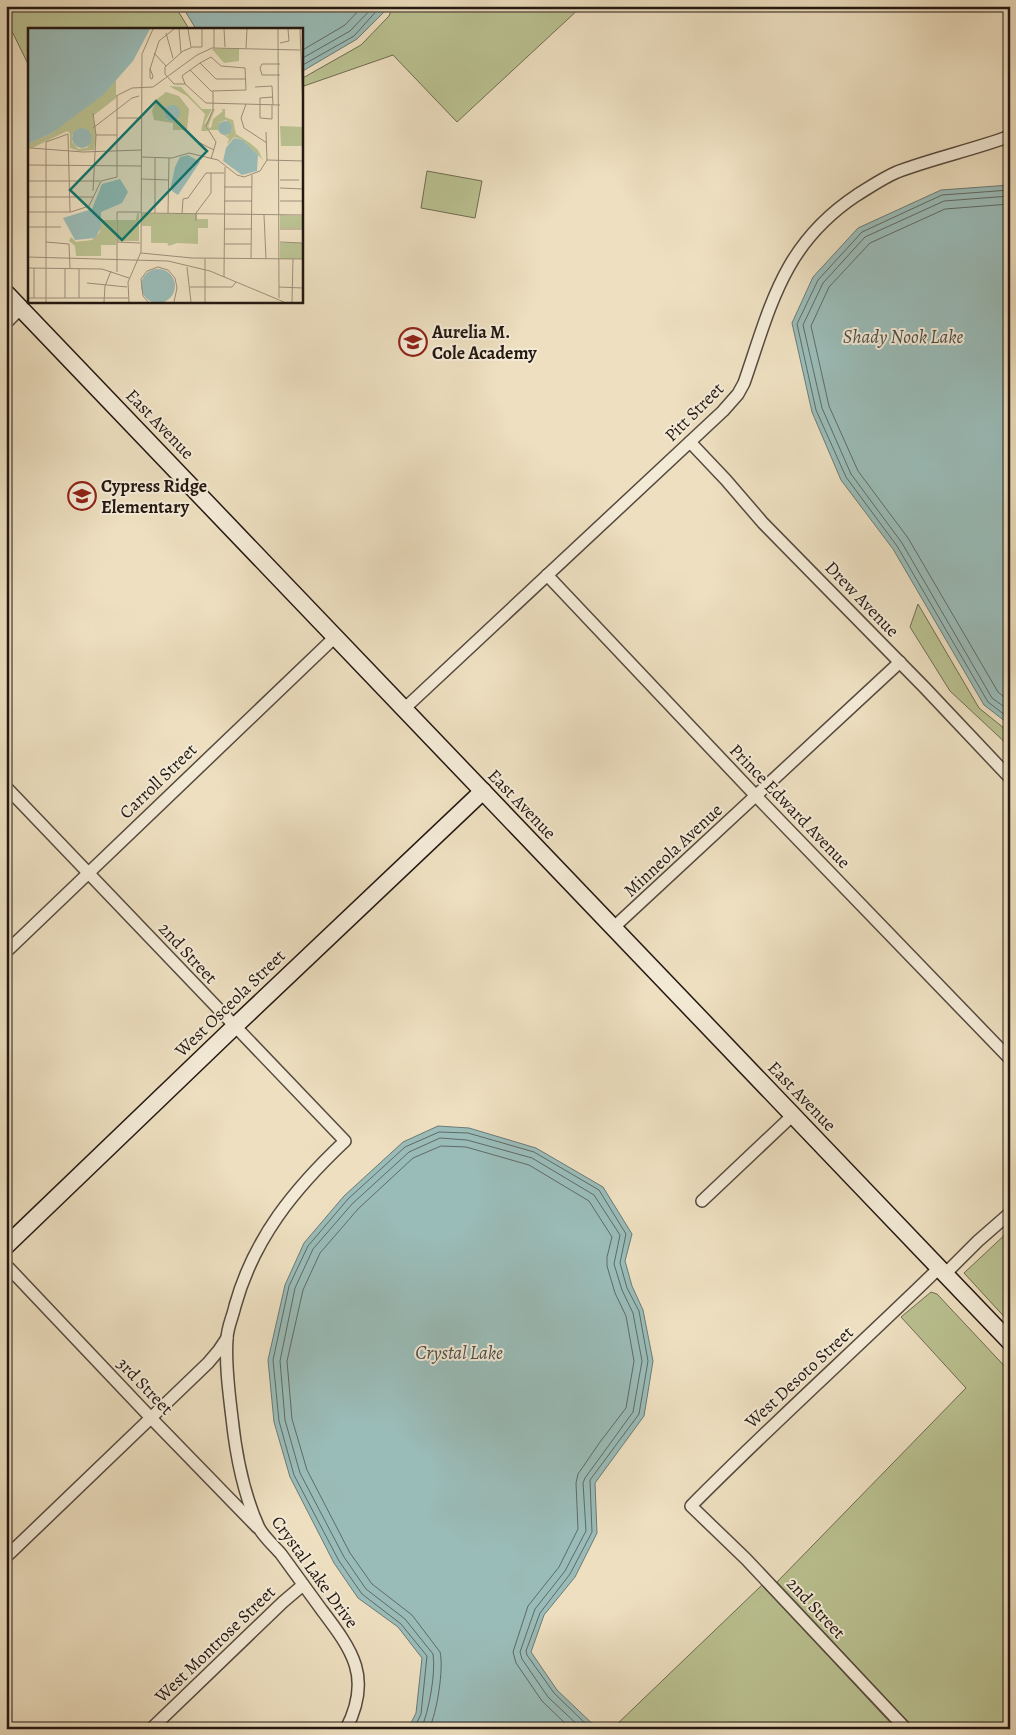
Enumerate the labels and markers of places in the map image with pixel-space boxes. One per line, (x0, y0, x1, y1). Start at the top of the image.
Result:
place label: Aurelia M. Cole Academy (431, 320, 537, 365)
school or university icon: Aurelia M. Cole Academy (398, 327, 428, 357)
place label: Cypress Ridge Elementary (101, 474, 207, 519)
school or university icon: Cypress Ridge Elementary (67, 481, 97, 511)

